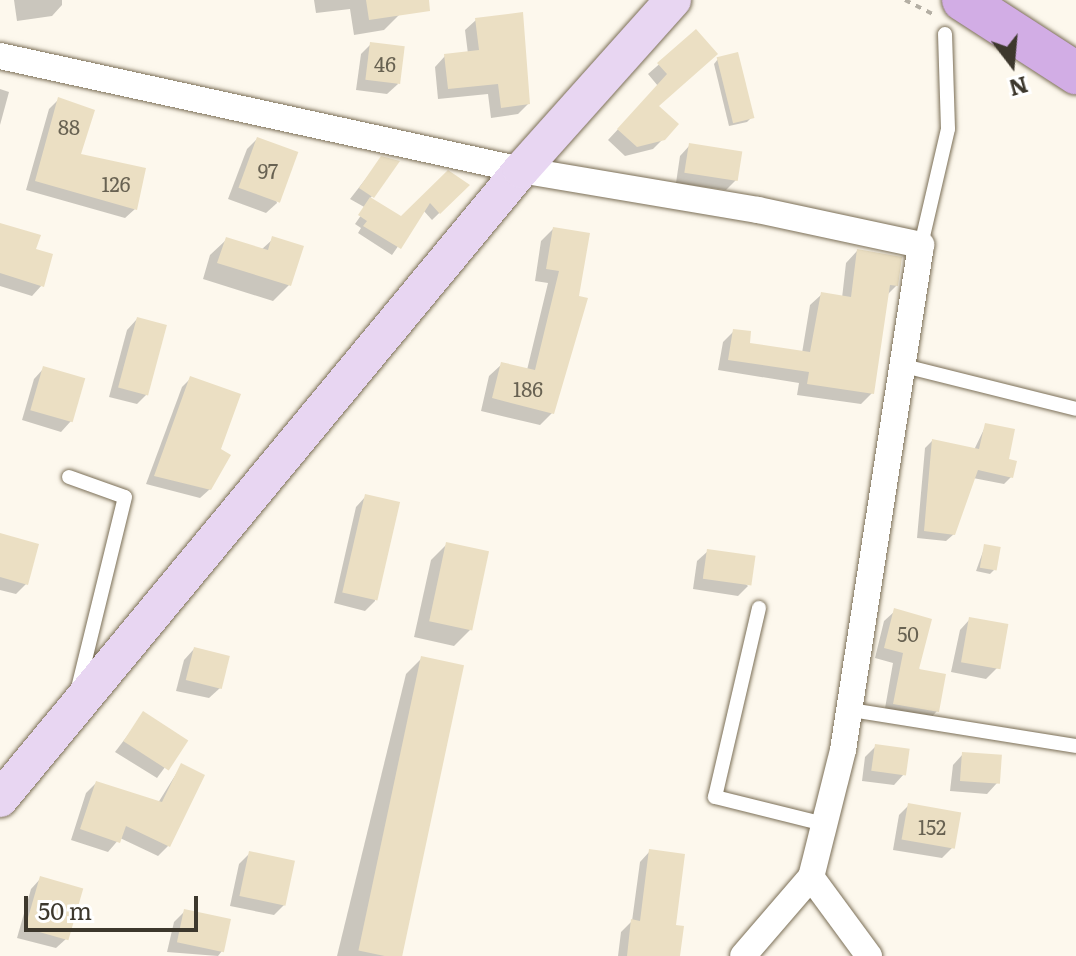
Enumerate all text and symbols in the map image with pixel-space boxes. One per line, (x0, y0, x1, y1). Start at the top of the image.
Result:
north arrow (972, 24, 1052, 104)
house number: 46 (374, 51, 396, 75)
text: N (1005, 69, 1032, 106)
house number: 88 (58, 114, 80, 138)
house number: 97 (258, 158, 278, 182)
house number: 126 (101, 171, 131, 195)
house number: 186 (513, 376, 543, 400)
house number: 50 (897, 621, 919, 645)
house number: 152 (918, 814, 946, 838)
scale bar (28, 880, 202, 930)
text: 50 m (38, 892, 92, 927)

